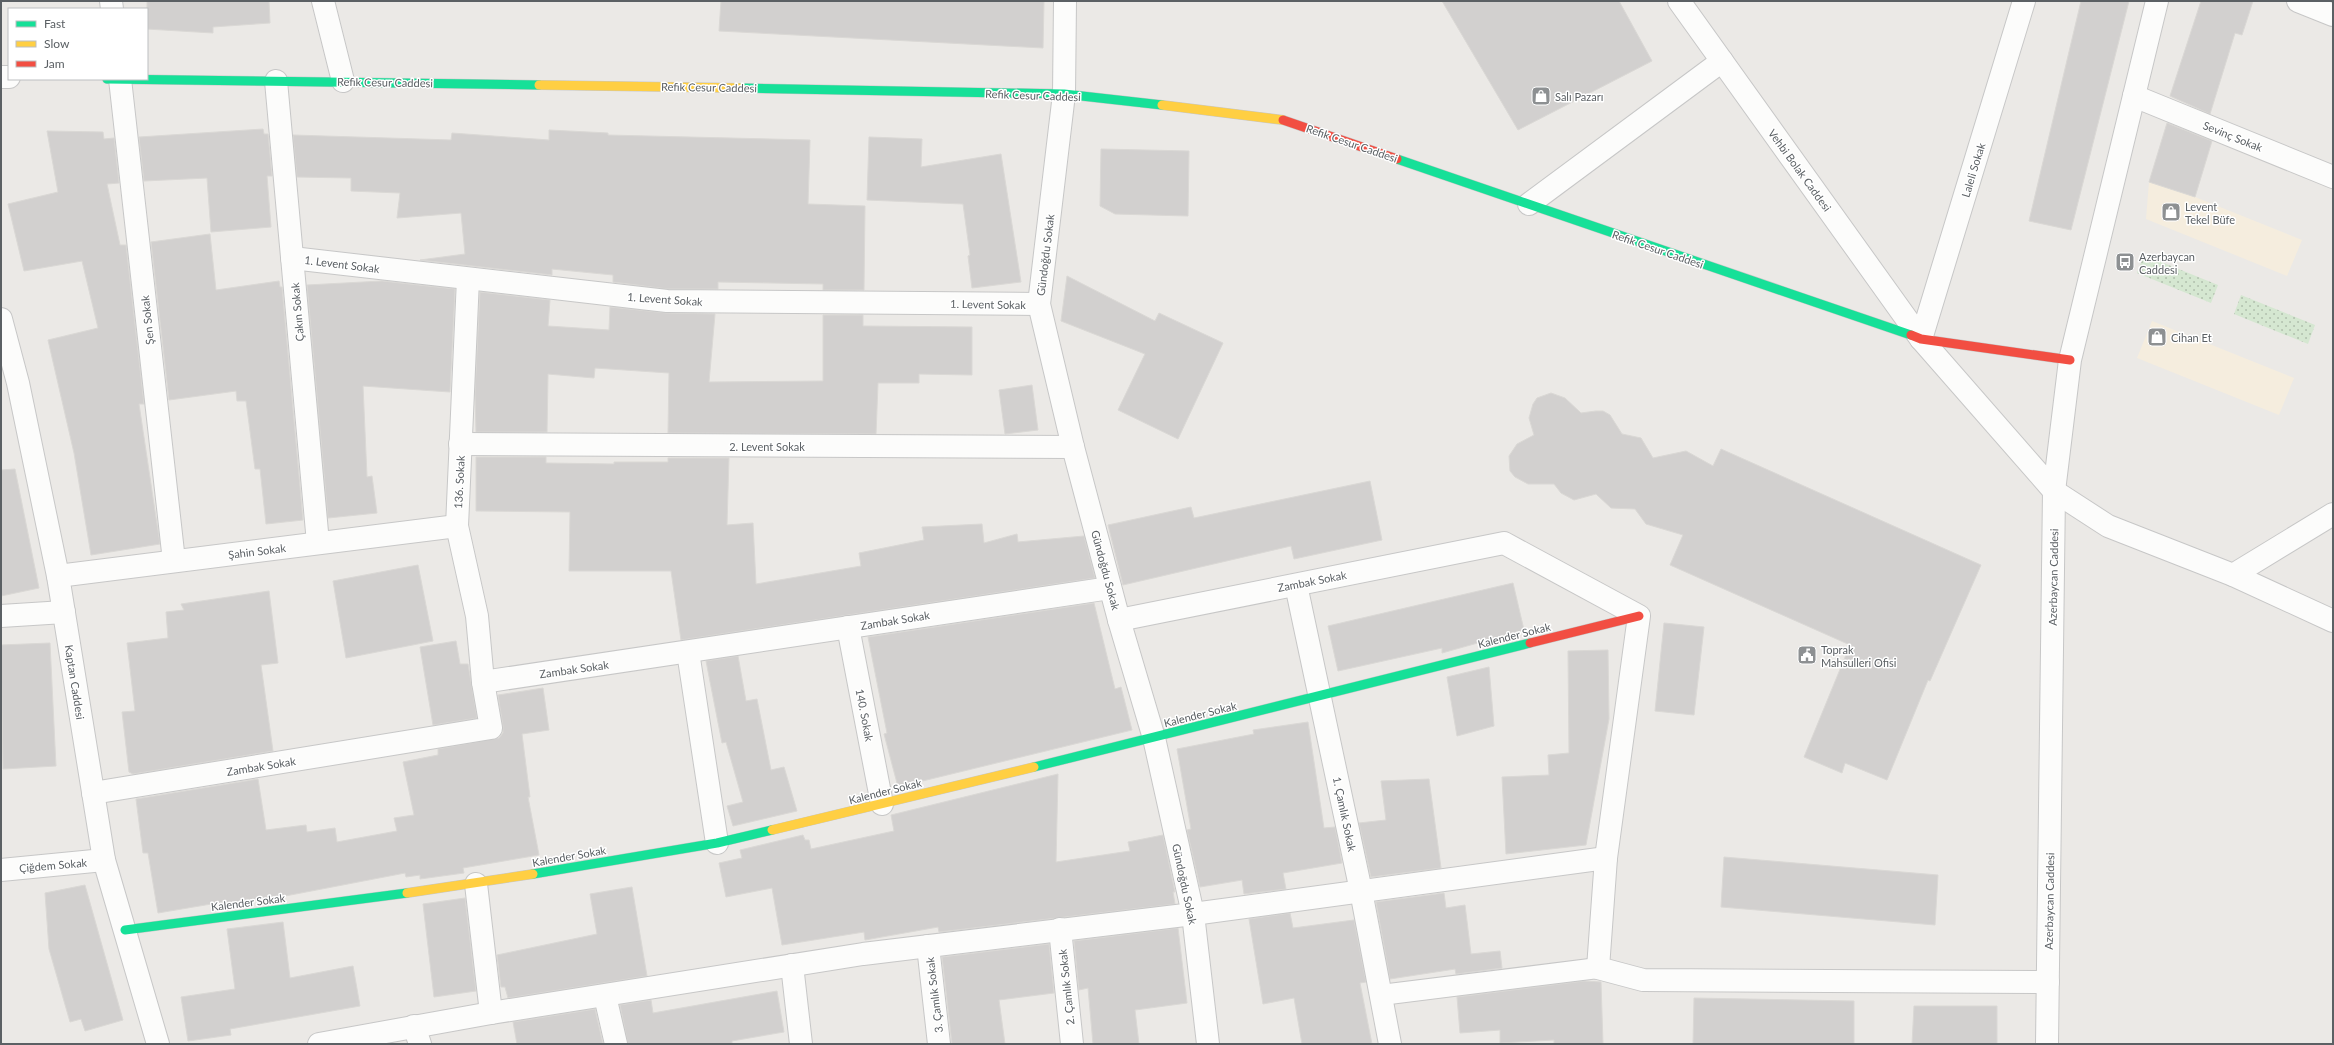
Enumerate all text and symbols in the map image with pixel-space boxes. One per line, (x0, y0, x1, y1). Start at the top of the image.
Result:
legend (8, 8, 148, 80)
text: Fast (44, 16, 66, 31)
text: Slow (44, 36, 70, 51)
text: Jam (44, 56, 65, 71)
street label: Refik Cesur Caddesi (337, 75, 433, 89)
street label: Refik Cesur Caddesi (661, 80, 757, 94)
shop icon: Salı Pazarı (1530, 85, 1552, 107)
street label: Refik Cesur Caddesi (985, 87, 1081, 103)
place label: Salı Pazarı (1555, 90, 1603, 103)
street label: Sevinç Sokak (2201, 118, 2265, 154)
street label: Refik Cesur Caddesi (1305, 121, 1400, 165)
street label: Vehbi Bolak Caddesi (1766, 126, 1834, 214)
street label: Laleli Sokak (1959, 141, 1988, 199)
place label: Levent Tekel Büfe (2185, 200, 2235, 226)
shop icon: Levent Tekel Büfe (2160, 201, 2182, 223)
street label: Gündoğdu Sokak (1034, 213, 1057, 297)
street label: Refik Cesur Caddesi (1611, 227, 1706, 271)
place label: Azerbaycan Caddesi (2139, 250, 2195, 276)
bus stop icon: Azerbaycan Caddesi (2114, 251, 2136, 273)
street label: 1. Levent Sokak (304, 253, 381, 275)
street label: Çakın Sokak (288, 282, 306, 342)
street label: 1. Levent Sokak (627, 290, 704, 308)
street label: Şen Sokak (138, 294, 156, 345)
street label: 1. Levent Sokak (950, 297, 1026, 311)
shop icon: Cihan Et (2146, 326, 2168, 348)
place label: Cihan Et (2171, 331, 2212, 344)
street label: 2. Levent Sokak (729, 440, 805, 453)
street label: 136. Sokak (451, 455, 467, 509)
street label: Azerbaycan Caddesi (2046, 528, 2060, 626)
street label: Gündoğdu Sokak (1089, 529, 1123, 612)
street label: Şahin Sokak (227, 541, 287, 561)
street label: Zambak Sokak (1276, 568, 1348, 594)
street label: Zambak Sokak (859, 608, 931, 632)
street label: Kalender Sokak (1476, 620, 1552, 650)
place label: Toprak Mahsulleri Ofisi (1821, 643, 1897, 669)
street label: Kaptan Caddesi (63, 644, 87, 721)
public building icon: Toprak Mahsulleri Ofisi (1796, 644, 1818, 666)
street label: Zambak Sokak (538, 658, 610, 680)
street label: 140. Sokak (854, 688, 877, 743)
street label: Kalender Sokak (1162, 699, 1238, 729)
street label: Zambak Sokak (225, 754, 297, 778)
street label: 1. Çamlık Sokak (1331, 775, 1359, 853)
street label: Kalender Sokak (847, 776, 923, 806)
street label: Gündoğdu Sokak (1170, 842, 1200, 926)
street label: Kalender Sokak (531, 843, 607, 869)
street label: Azerbaycan Caddesi (2042, 852, 2056, 950)
street label: Çiğdem Sokak (18, 856, 88, 874)
street label: Kalender Sokak (210, 891, 286, 913)
street label: 2. Çamlık Sokak (1056, 948, 1076, 1026)
street label: 3. Çamlık Sokak (923, 956, 945, 1034)

